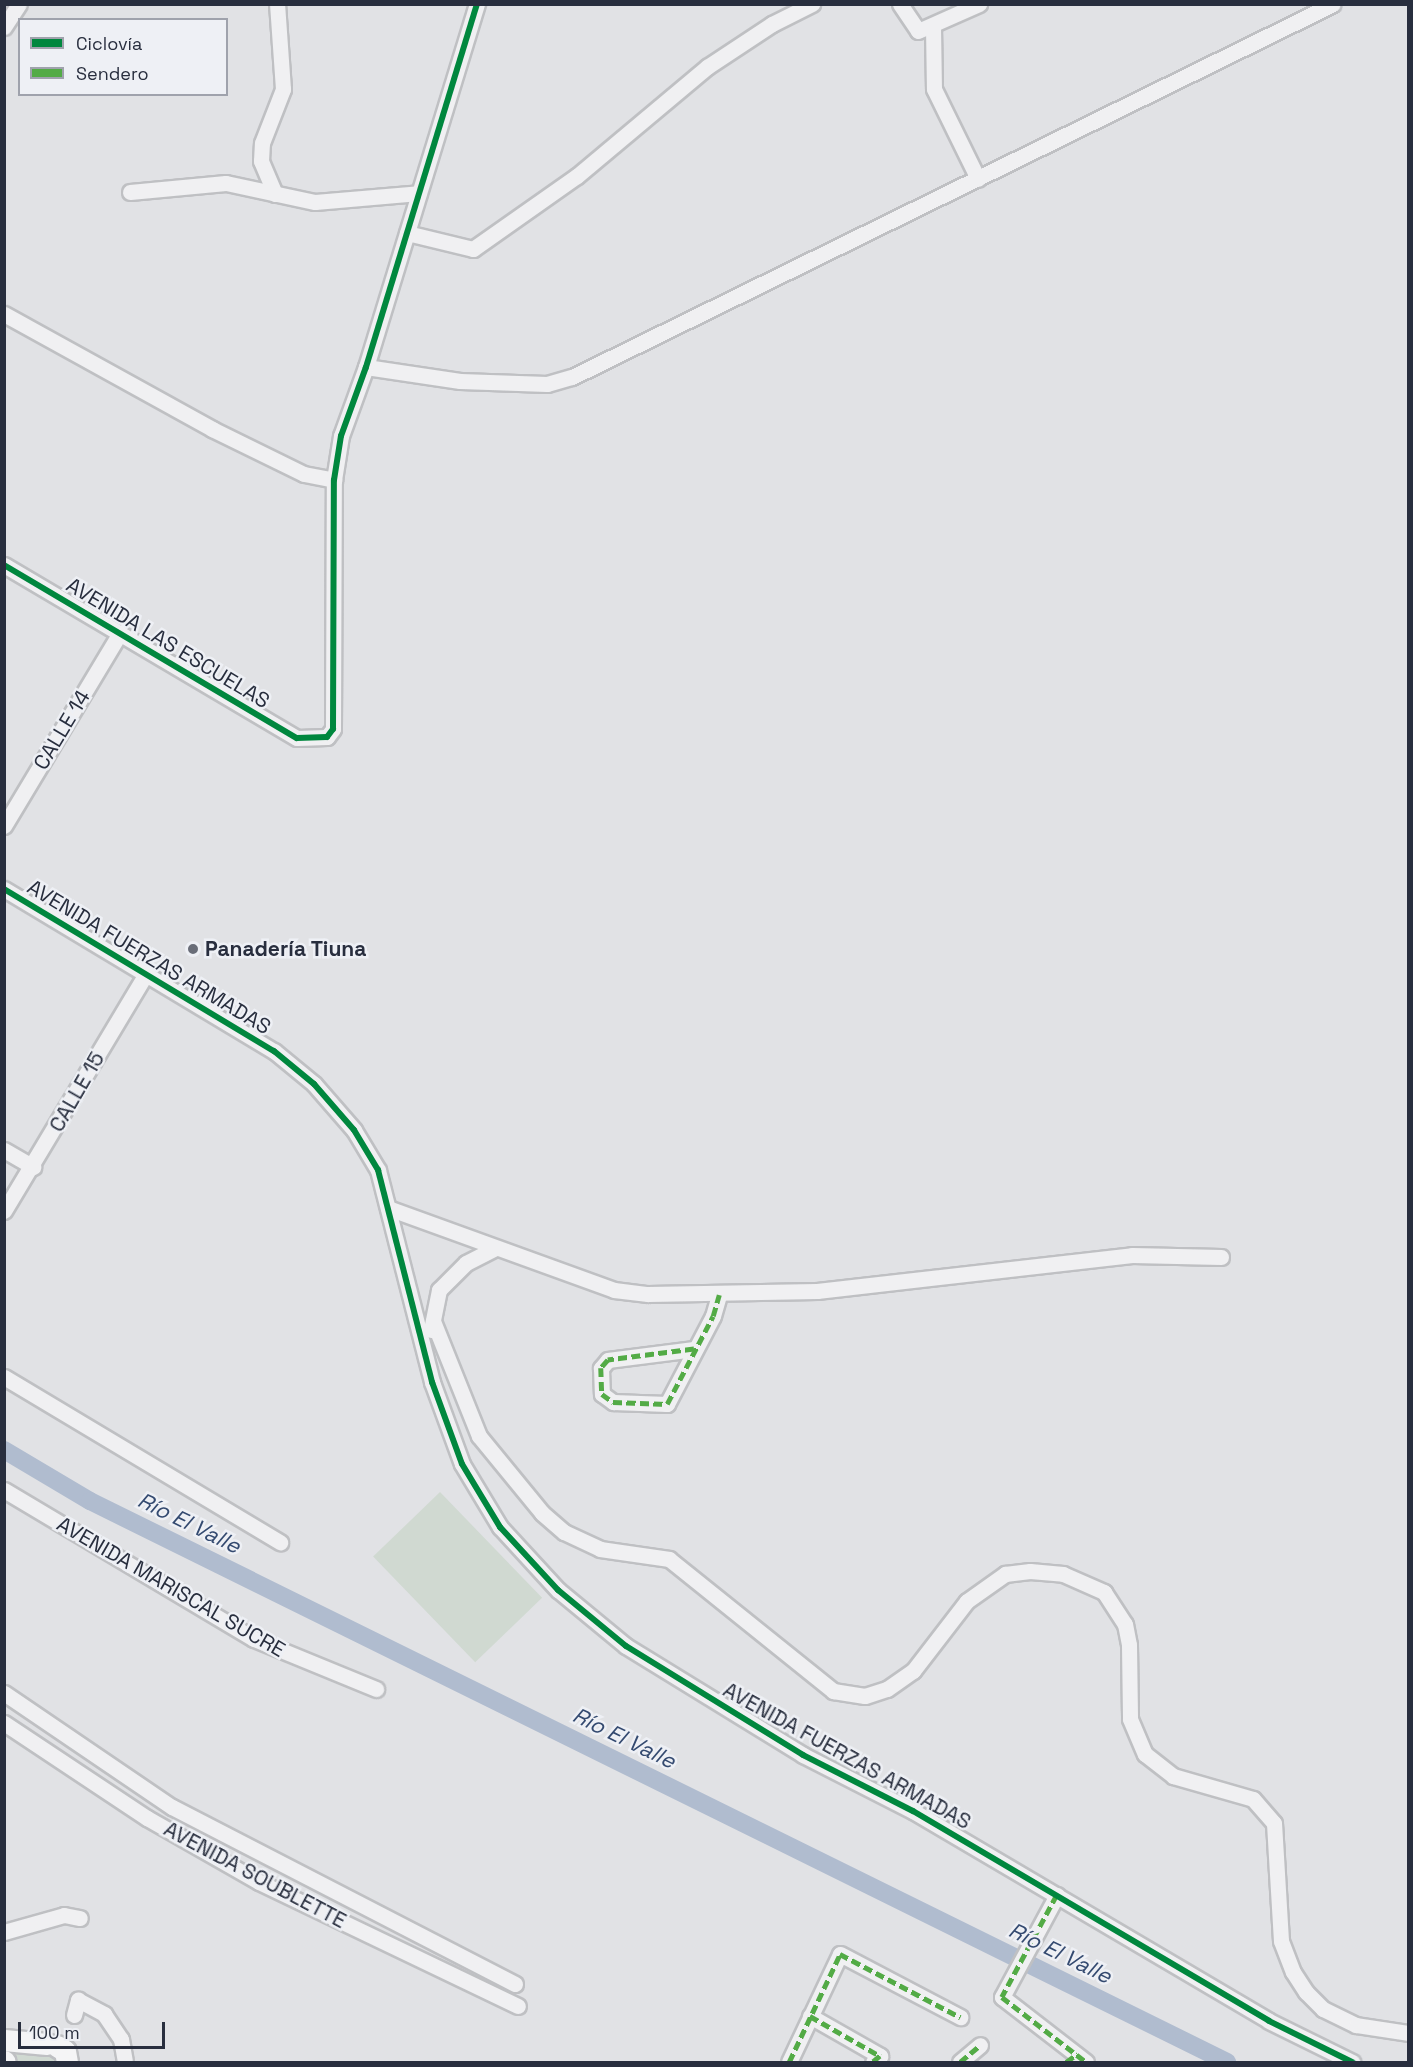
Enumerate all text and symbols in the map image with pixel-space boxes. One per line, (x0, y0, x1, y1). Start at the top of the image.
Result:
legend (18, 18, 228, 96)
text: Ciclovía (76, 32, 142, 55)
text: Sendero (76, 62, 149, 85)
street label: AVENIDA LAS ESCUELAS (62, 572, 274, 714)
street label: CALLE 14 (28, 686, 96, 774)
street label: AVENIDA FUERZAS ARMADAS (23, 874, 275, 1040)
place label: Panadería Tiuna (205, 936, 367, 962)
marker: Panadería Tiuna (186, 942, 200, 956)
street label: CALLE 15 (44, 1048, 110, 1136)
water label: Río El Valle (133, 1487, 245, 1559)
street label: AVENIDA MARISCAL SUCRE (52, 1511, 290, 1663)
street label: AVENIDA FUERZAS ARMADAS (718, 1677, 976, 1835)
water label: Río El Valle (568, 1702, 680, 1774)
street label: AVENIDA SOUBLETTE (159, 1816, 351, 1934)
water label: Río El Valle (1004, 1917, 1116, 1989)
scale bar (21, 2010, 168, 2048)
text: 100 m (29, 2021, 80, 2044)

